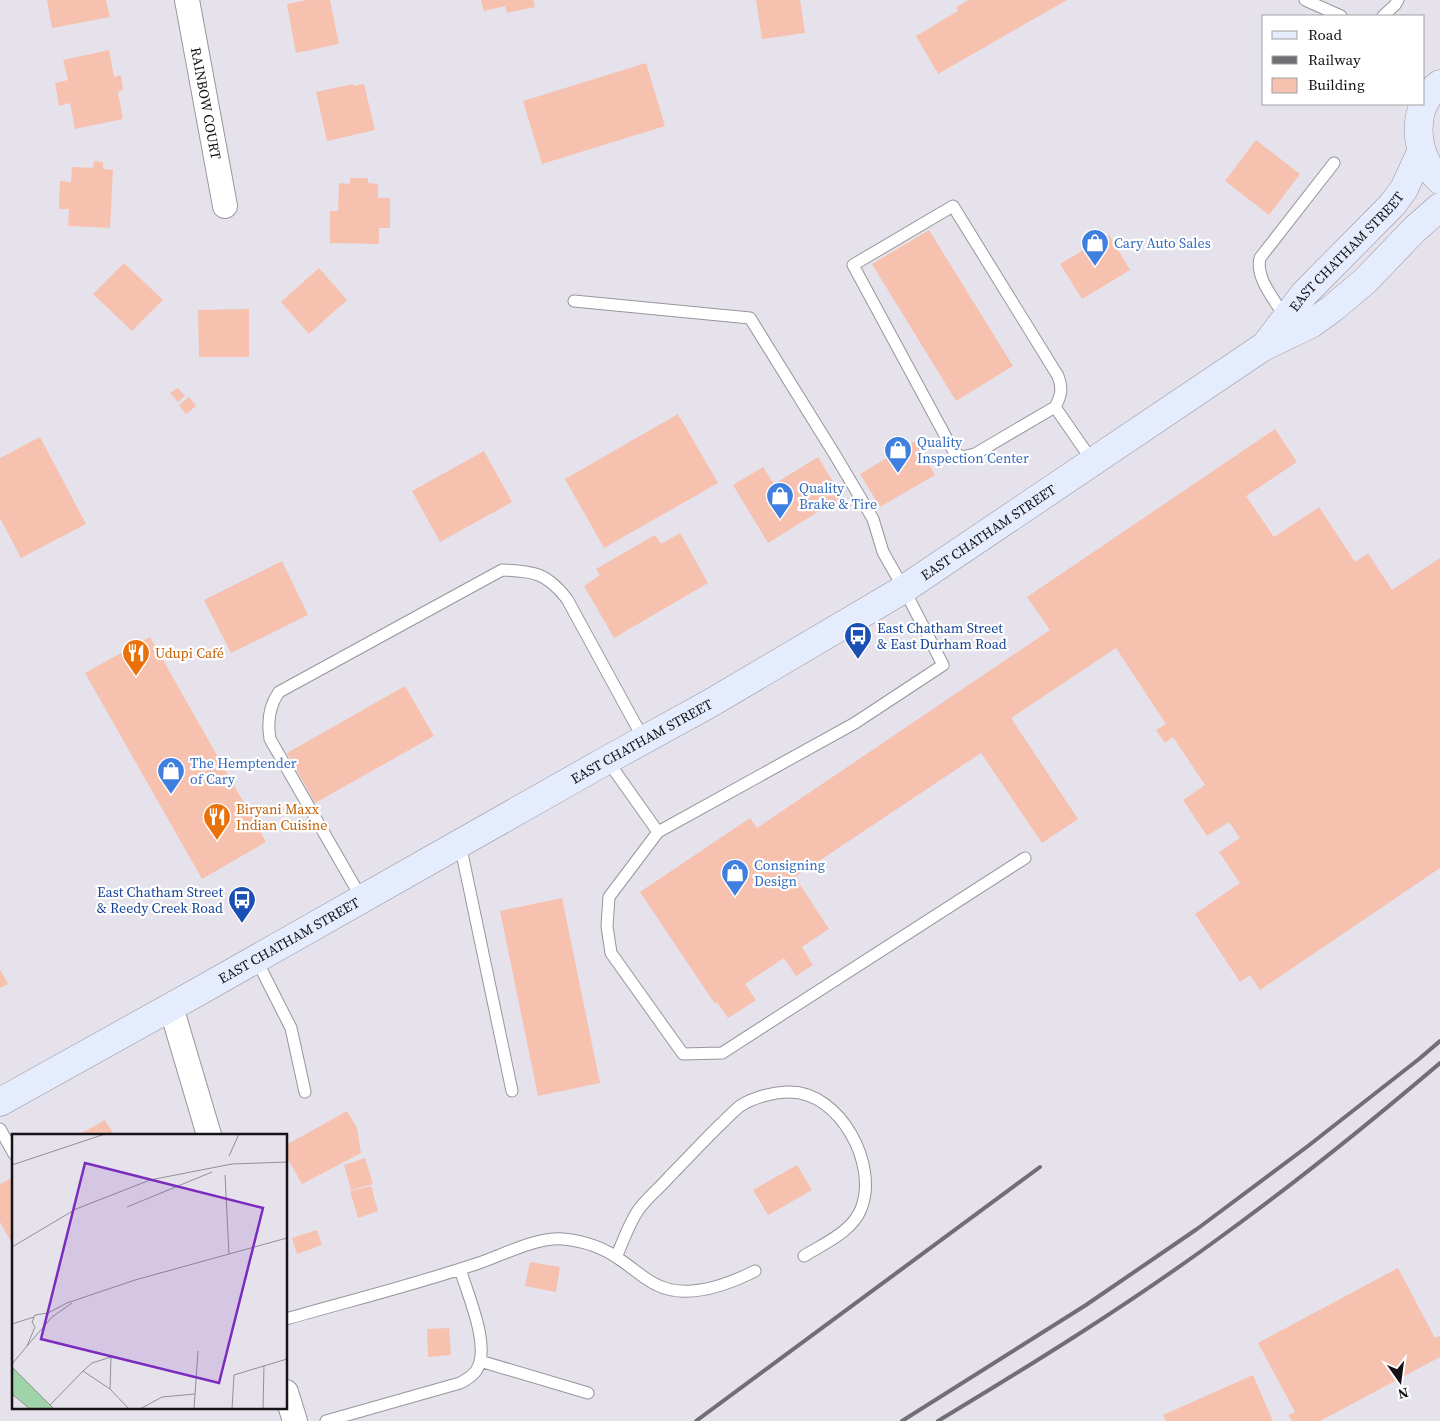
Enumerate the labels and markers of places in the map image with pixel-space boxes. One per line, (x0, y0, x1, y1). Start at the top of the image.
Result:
shop icon: Cary Auto Sales (1080, 228, 1110, 267)
place label: Cary Auto Sales (1114, 233, 1211, 253)
place label: Quality Inspection Center (917, 432, 1029, 468)
shop icon: Quality Inspection Center (883, 435, 913, 474)
place label: Quality Brake & Tire (799, 478, 877, 514)
shop icon: Quality Brake & Tire (765, 481, 795, 520)
place label: East Chatham Street & East Durham Road (877, 618, 1007, 654)
bus stop icon: East Chatham Street & East Durham Road (843, 621, 873, 660)
restaurant icon: Udupi Café (121, 638, 151, 677)
place label: Udupi Café (155, 643, 224, 663)
place label: The Hemptender of Cary (190, 753, 297, 789)
shop icon: The Hemptender of Cary (156, 756, 186, 795)
place label: Biryani Maxx Indian Cuisine (236, 799, 328, 835)
restaurant icon: Biryani Maxx Indian Cuisine (202, 802, 232, 841)
place label: Consigning Design (754, 855, 825, 891)
shop icon: Consigning Design (720, 858, 750, 897)
place label: East Chatham Street & Reedy Creek Road (97, 882, 223, 918)
bus stop icon: East Chatham Street & Reedy Creek Road (227, 885, 257, 924)

